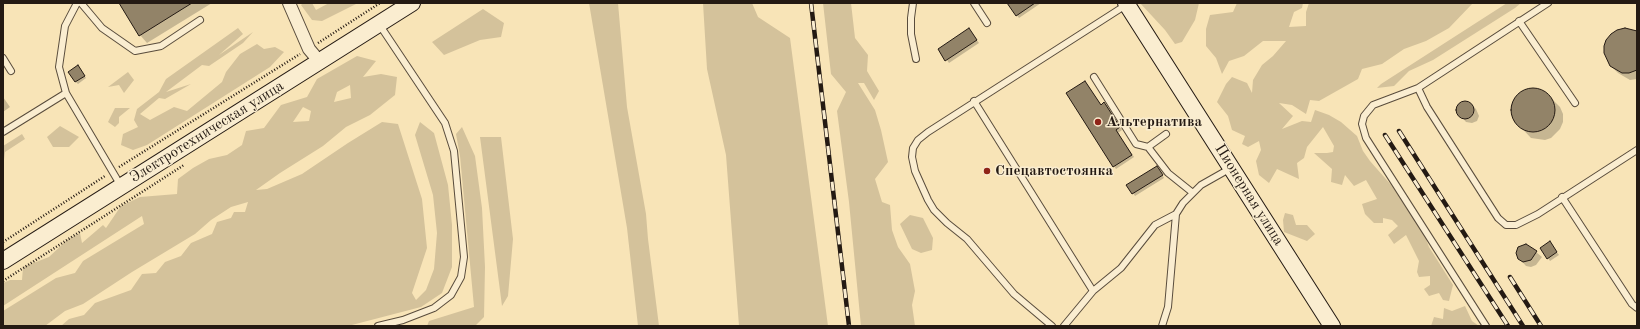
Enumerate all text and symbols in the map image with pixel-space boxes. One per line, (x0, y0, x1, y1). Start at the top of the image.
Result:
street label: Электротехническая улица (127, 77, 287, 187)
place label: Альтернатива (1106, 113, 1202, 131)
marker: Альтернатива (1093, 117, 1103, 127)
street label: Пионерная улица (1211, 141, 1287, 249)
place label: Спецавтостоянка (995, 162, 1113, 180)
marker: Спецавтостоянка (982, 166, 992, 176)

